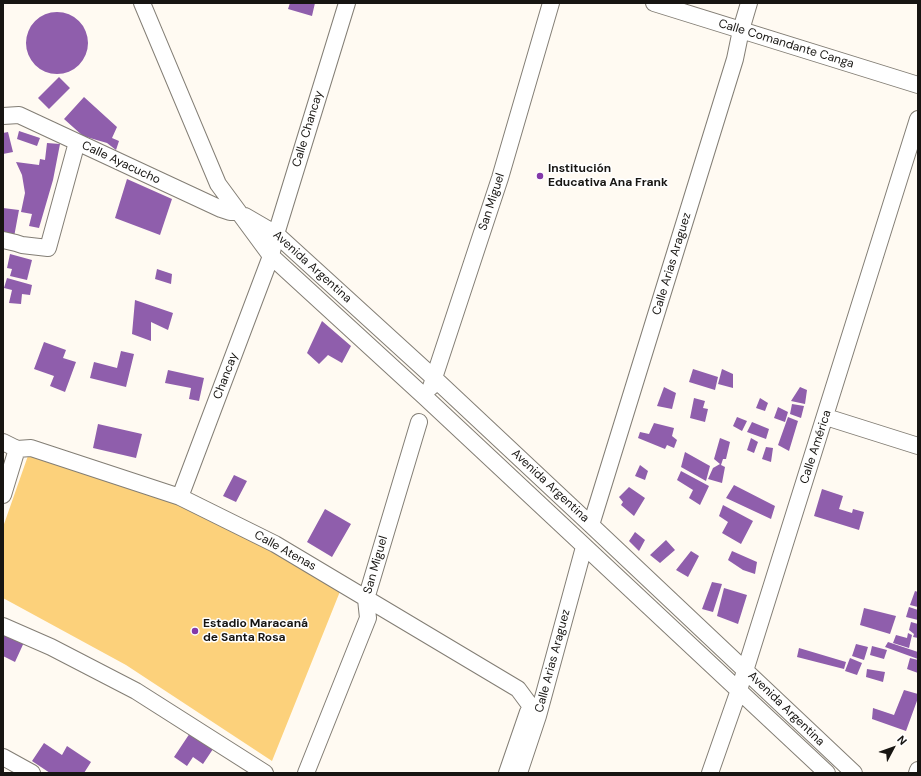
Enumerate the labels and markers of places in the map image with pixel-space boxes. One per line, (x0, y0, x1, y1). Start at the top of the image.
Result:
place label: Institución Educativa Ana Frank (548, 162, 668, 190)
marker: Institución Educativa Ana Frank (535, 171, 545, 181)
place label: Estadio Maracaná de Santa Rosa (203, 617, 308, 645)
marker: Estadio Maracaná de Santa Rosa (190, 626, 200, 636)

